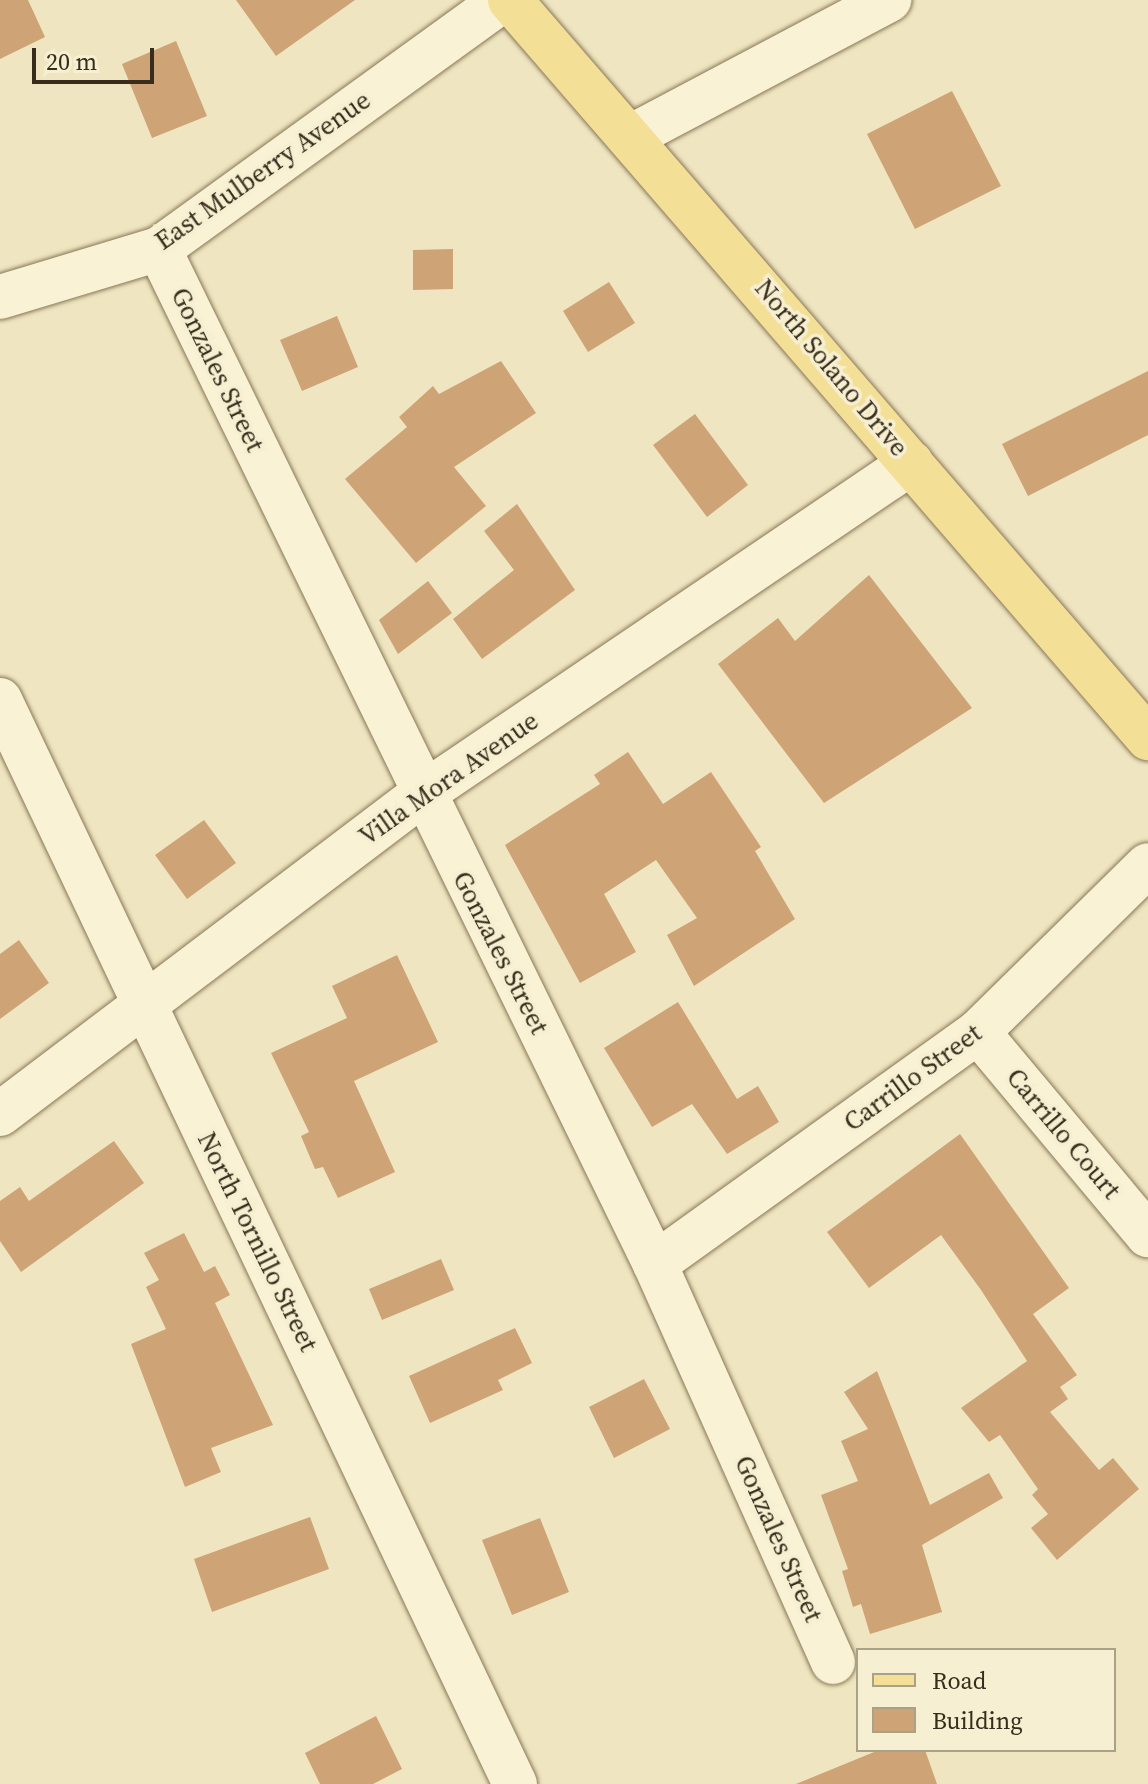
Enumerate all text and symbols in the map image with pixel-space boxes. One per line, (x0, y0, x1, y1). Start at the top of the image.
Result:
scale bar (36, 32, 158, 82)
text: 20 m (46, 45, 97, 78)
street label: East Mulberry Avenue (149, 85, 377, 257)
street label: North Solano Drive (748, 273, 914, 463)
street label: Gonzales Street (164, 283, 270, 457)
street label: Villa Mora Avenue (353, 706, 545, 852)
street label: Gonzales Street (446, 866, 554, 1040)
street label: Carrillo Street (838, 1018, 988, 1138)
street label: Carrillo Court (999, 1062, 1127, 1206)
street label: North Tornillo Street (190, 1127, 324, 1357)
street label: Gonzales Street (727, 1451, 829, 1627)
legend (856, 1648, 1116, 1752)
text: Road (932, 1664, 986, 1697)
text: Building (932, 1704, 1023, 1737)

